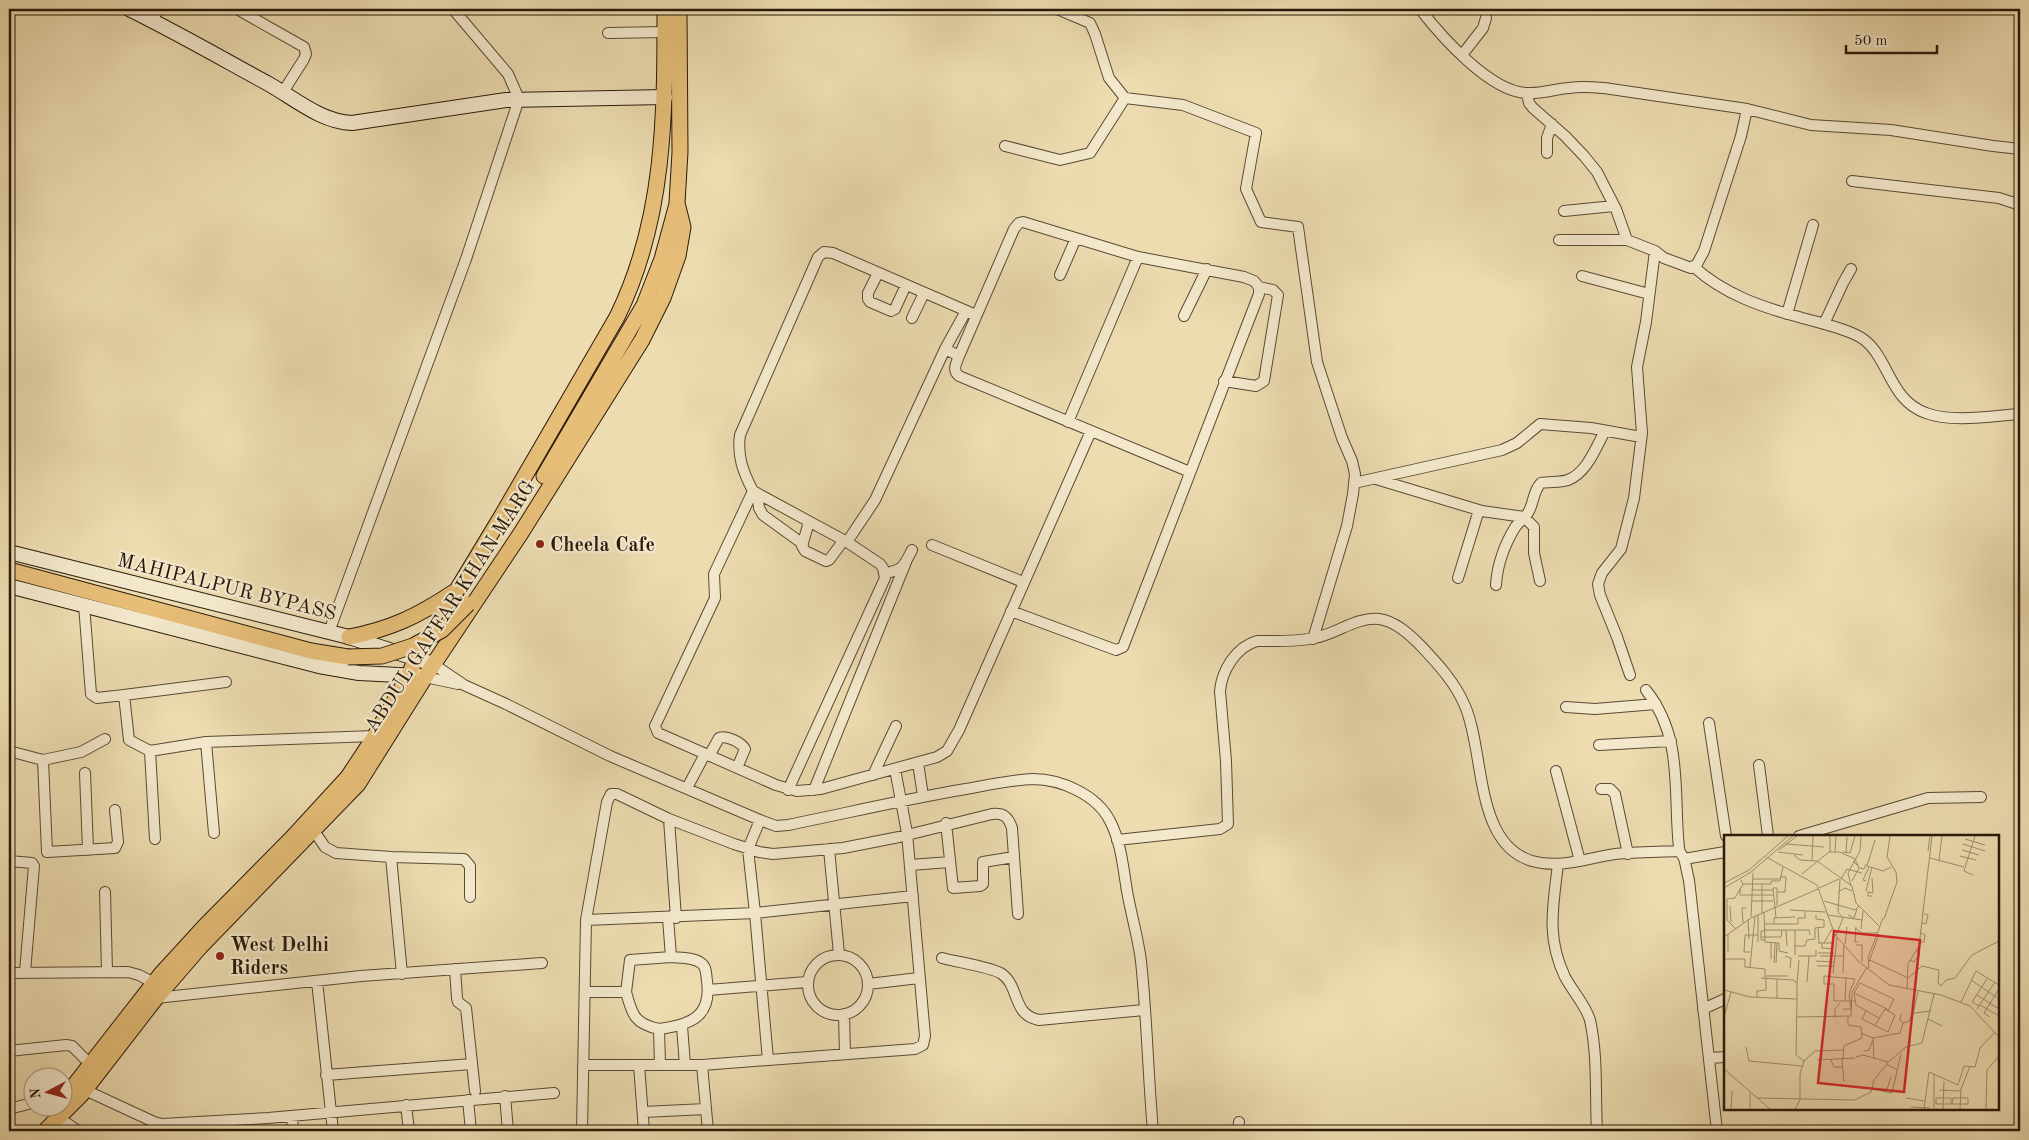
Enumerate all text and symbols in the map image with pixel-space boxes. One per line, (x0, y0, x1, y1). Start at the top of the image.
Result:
scale bar (1846, 22, 1938, 54)
text: 50 m (1854, 34, 1888, 49)
street label: ABDUL GAFFAR KHAN MARG (362, 478, 540, 737)
place label: Cheela Cafe (550, 536, 655, 556)
marker: Cheela Cafe (534, 538, 546, 550)
street label: MAHIPALPUR BYPASS (115, 551, 338, 625)
inset map (1724, 835, 1999, 1110)
place label: West Delhi Riders (230, 936, 329, 979)
marker: West Delhi Riders (214, 950, 226, 962)
north arrow (22, 1068, 72, 1118)
text: N (29, 1087, 44, 1099)

